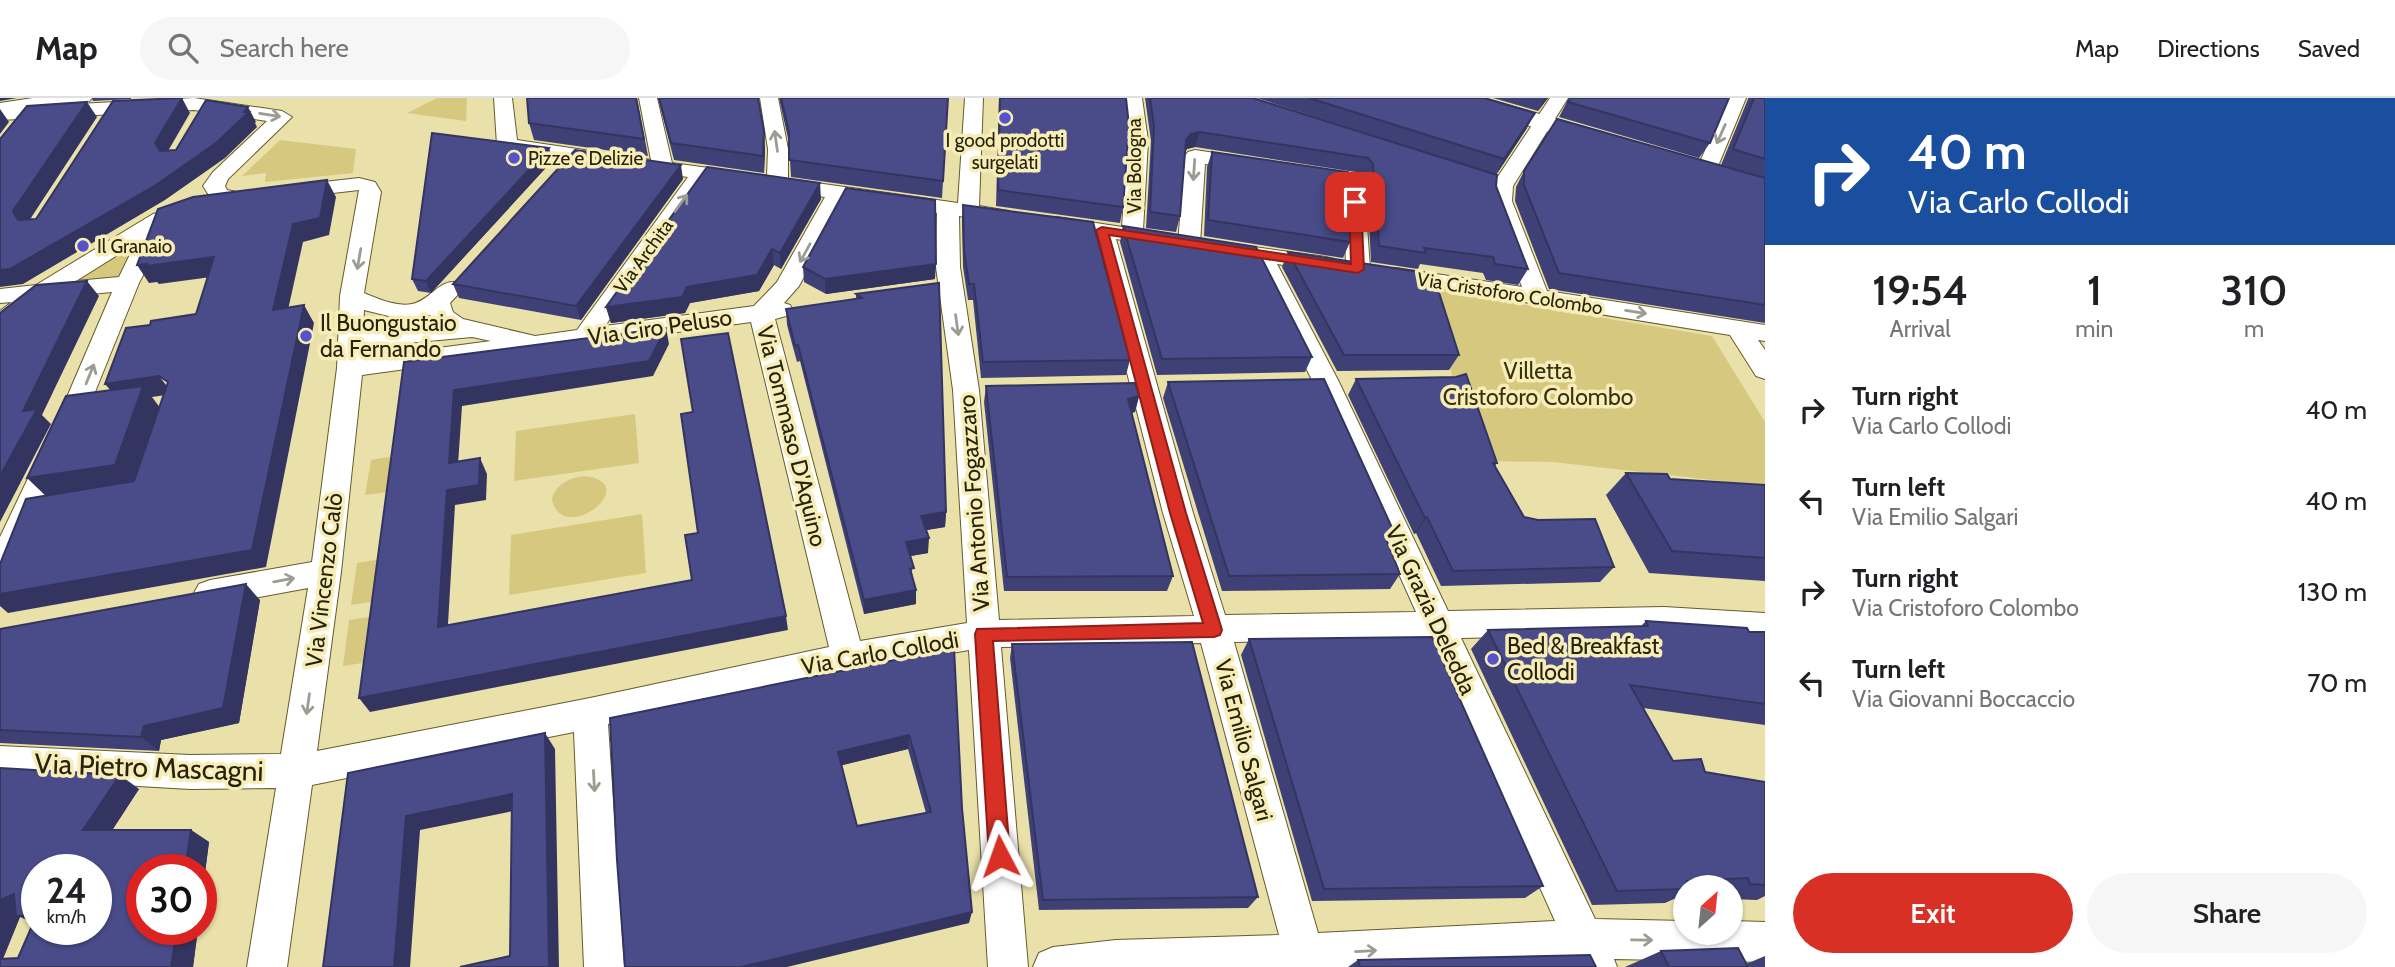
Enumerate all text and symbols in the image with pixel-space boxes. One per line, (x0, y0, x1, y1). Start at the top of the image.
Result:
search box (140, 17, 630, 80)
text: Map (35, 28, 98, 68)
icon: search (164, 29, 202, 67)
text: Search here (220, 32, 349, 64)
text: Map (2075, 34, 2119, 63)
text: Directions (2157, 34, 2260, 63)
text: Saved (2298, 34, 2360, 63)
one-way arrow (258, 109, 281, 122)
marker: I good prodotti surgelati (997, 110, 1013, 126)
street label: Via Bologna (1123, 118, 1146, 214)
text: 40 m (1908, 122, 2027, 181)
one-way arrow (1714, 123, 1727, 145)
icon: right (1793, 126, 1884, 217)
place label: I good prodotti surgelati (946, 129, 1064, 174)
one-way arrow (770, 130, 783, 152)
place label: Pizze e Delizie (528, 147, 643, 170)
marker: Pizze e Delizie (506, 150, 522, 166)
one-way arrow (1187, 159, 1200, 181)
pin (1325, 172, 1385, 232)
text: Via Carlo Collodi (1908, 182, 2130, 221)
icon: arrive (1336, 183, 1374, 221)
one-way arrow (674, 194, 688, 213)
street label: Via Archita (609, 215, 678, 298)
place label: Il Granaio (97, 235, 172, 258)
marker: Il Granaio (75, 238, 91, 254)
one-way arrow (798, 242, 812, 262)
one-way arrow (352, 247, 365, 270)
text: 19:54 (1872, 264, 1968, 316)
text: 1 (2087, 264, 2102, 316)
text: 310 (2221, 264, 2288, 316)
street label: Via Cristoforo Colombo (1416, 267, 1604, 320)
street label: Via Ciro Peluso (586, 303, 734, 351)
one-way arrow (1624, 306, 1647, 319)
place label: Il Buongustaio da Fernando (320, 309, 457, 363)
one-way arrow (950, 313, 963, 335)
text: Arrival (1890, 315, 1951, 343)
text: min (2075, 315, 2113, 343)
text: m (2244, 315, 2264, 343)
street label: Via Tommaso D'Aquino (751, 323, 833, 549)
marker: Il Buongustaio da Fernando (298, 328, 314, 344)
park label: Villetta Cristoforo Colombo (1443, 357, 1633, 411)
one-way arrow (84, 363, 97, 385)
text: Turn right (1852, 380, 1958, 412)
icon: right (1793, 391, 1831, 429)
street label: Via Antonio Fogazzaro (952, 394, 996, 612)
text: 40 m (2305, 394, 2367, 426)
text: Via Carlo Collodi (1852, 412, 2011, 440)
text: Turn left (1852, 471, 1945, 503)
icon: left (1793, 482, 1831, 520)
text: 40 m (2305, 485, 2367, 517)
street label: Via Vincenzo Calò (299, 491, 349, 669)
text: Via Emilio Salgari (1852, 503, 2018, 531)
street label: Via Grazia Deledda (1380, 521, 1482, 699)
text: Turn right (1852, 562, 1958, 594)
one-way arrow (272, 572, 295, 586)
icon: right (1793, 573, 1831, 611)
text: 130 m (2298, 576, 2367, 608)
text: Via Cristoforo Colombo (1852, 594, 2079, 622)
street label: Via Carlo Collodi (799, 625, 961, 681)
place label: Bed & Breakfast Collodi (1507, 632, 1659, 686)
marker: Bed & Breakfast Collodi (1485, 651, 1501, 667)
text: Turn left (1852, 653, 1945, 685)
street label: Via Emilio Salgari (1209, 656, 1279, 824)
icon: left (1793, 664, 1831, 702)
text: 70 m (2307, 667, 2367, 699)
text: Via Giovanni Boccaccio (1852, 685, 2075, 713)
one-way arrow (301, 692, 314, 715)
street label: Via Pietro Mascagni (34, 746, 264, 788)
one-way arrow (587, 769, 600, 792)
position arrow (963, 819, 1037, 893)
speed limit sign: 30 (126, 854, 217, 945)
text: 24 (46, 869, 87, 912)
button: Exit (1793, 873, 2073, 953)
button: Share (2087, 873, 2367, 953)
north arrow (1673, 875, 1743, 945)
map controls (1673, 875, 1743, 945)
text: km/h (47, 906, 86, 928)
one-way arrow (1630, 933, 1653, 947)
one-way arrow (1354, 944, 1377, 957)

